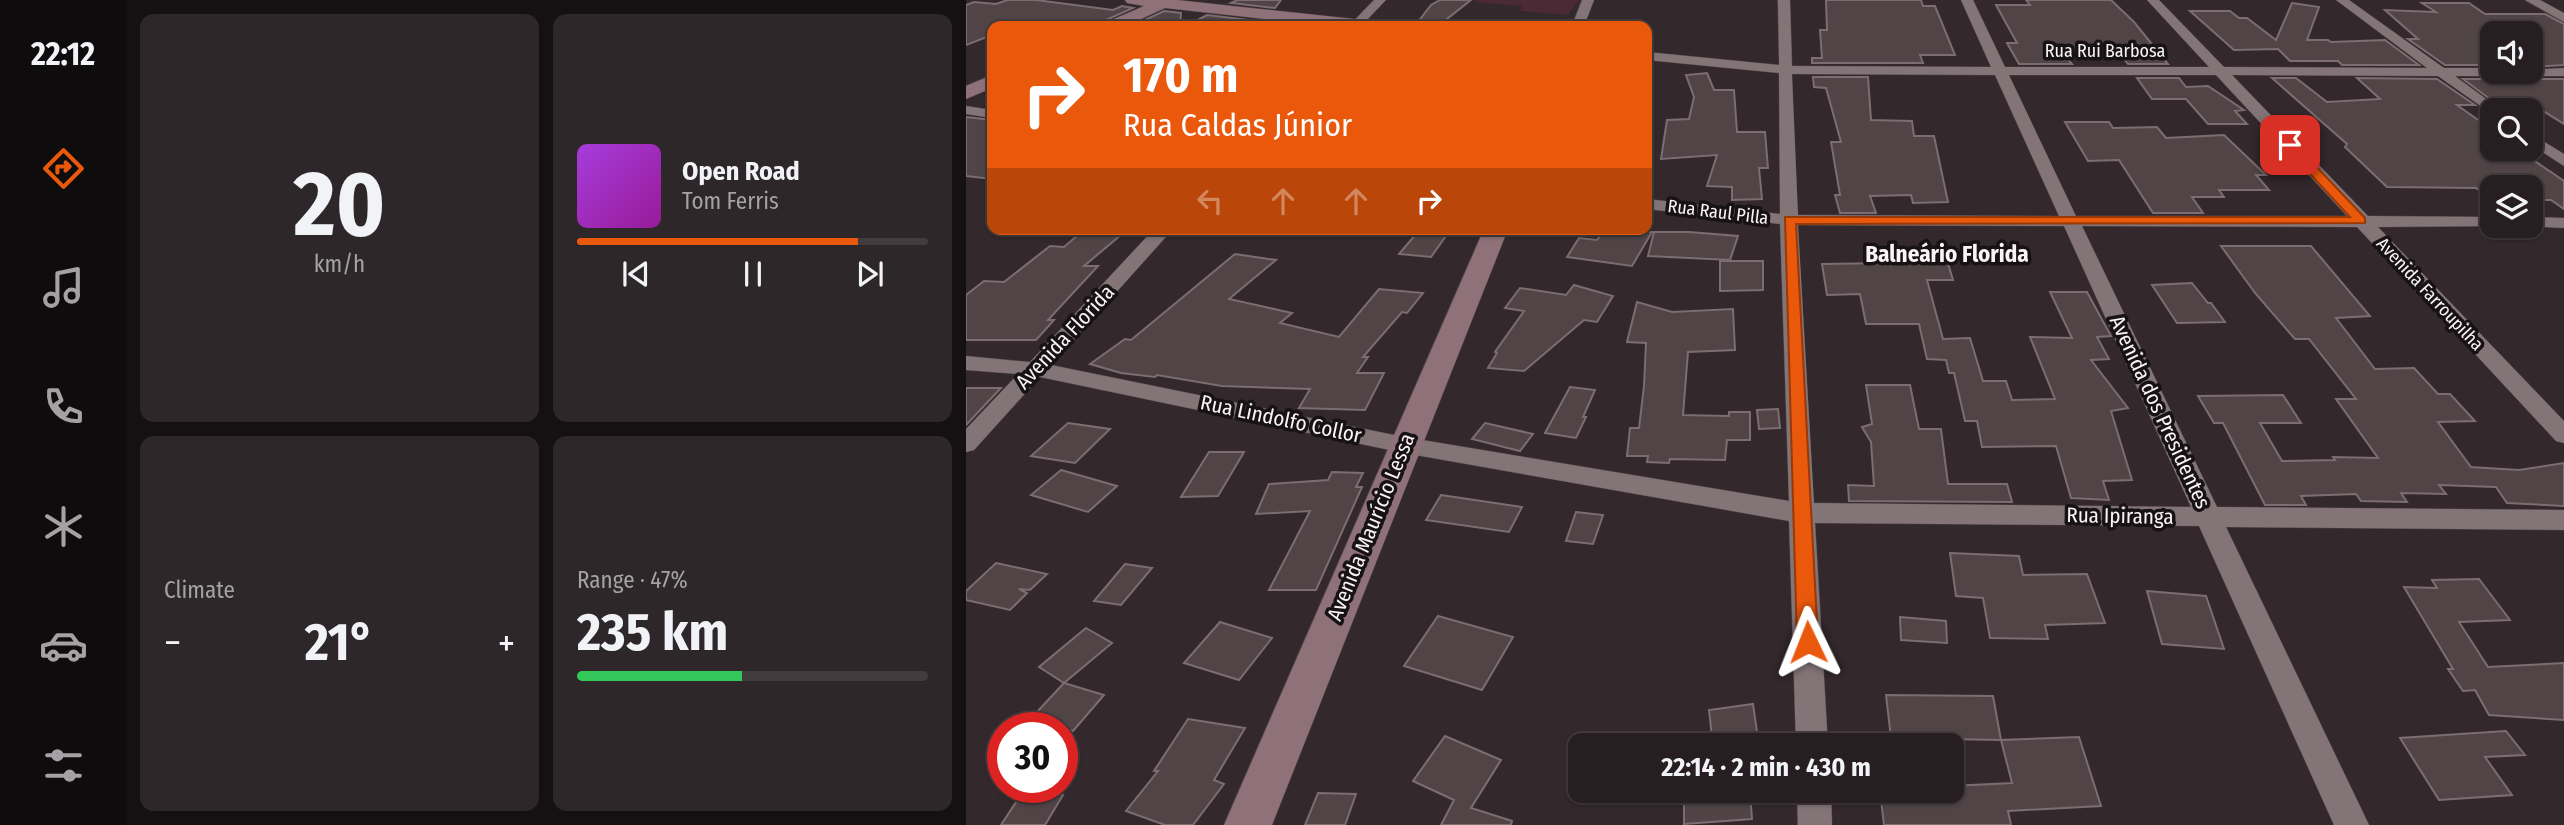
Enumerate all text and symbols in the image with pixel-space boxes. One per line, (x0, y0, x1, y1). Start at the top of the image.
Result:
map controls (2480, 21, 2543, 238)
button: sound (2480, 21, 2543, 84)
text: 22:12 (31, 35, 95, 73)
street label: Rua Rui Barbosa (2045, 40, 2165, 62)
text: 170 m (1123, 46, 1239, 105)
icon: right (1008, 49, 1099, 140)
button: search (2480, 98, 2543, 161)
text: Rua Caldas Júnior (1123, 106, 1352, 144)
pin (2260, 115, 2320, 175)
icon: arrive (2271, 126, 2309, 164)
icon: directions (39, 144, 88, 193)
text: 20 (294, 150, 385, 259)
text: Open Road (682, 156, 800, 187)
button: layers (2480, 175, 2543, 238)
icon: left (1191, 182, 1229, 220)
icon: ahead (1264, 182, 1302, 220)
icon: ahead (1337, 182, 1375, 220)
icon: right (1410, 182, 1448, 220)
text: Tom Ferris (682, 187, 779, 215)
street label: Rua Raul Pilla (1666, 195, 1770, 229)
street label: Avenida Farroupilha (2372, 233, 2488, 355)
district label: Balneário Florida (1865, 240, 2029, 268)
text: km/h (314, 250, 365, 278)
icon: previous (617, 255, 655, 293)
icon: pause (734, 255, 772, 293)
icon: next (851, 255, 889, 293)
icon: music (39, 263, 88, 312)
street label: Avenida Florida (1010, 279, 1120, 395)
street label: Avenida dos Presidentes (2104, 311, 2216, 513)
icon: phone (39, 382, 88, 431)
street label: Rua Lindolfo Collor (1198, 389, 1365, 449)
street label: Avenida Maurício Lessa (1322, 430, 1420, 624)
icon: climate (39, 502, 88, 551)
street label: Rua Ipiranga (2066, 502, 2174, 530)
text: Range · 47% (577, 566, 688, 594)
text: Climate (164, 576, 235, 604)
text: 235 km (577, 601, 728, 664)
position arrow (1771, 605, 1845, 679)
text: 21° (305, 611, 374, 674)
text: − (164, 620, 181, 666)
text: + (498, 620, 515, 666)
icon: car (39, 621, 88, 670)
speed limit sign: 30 (987, 712, 1078, 803)
icon: filters (39, 741, 88, 790)
text: 22:14 · 2 min · 430 m (1661, 752, 1871, 783)

